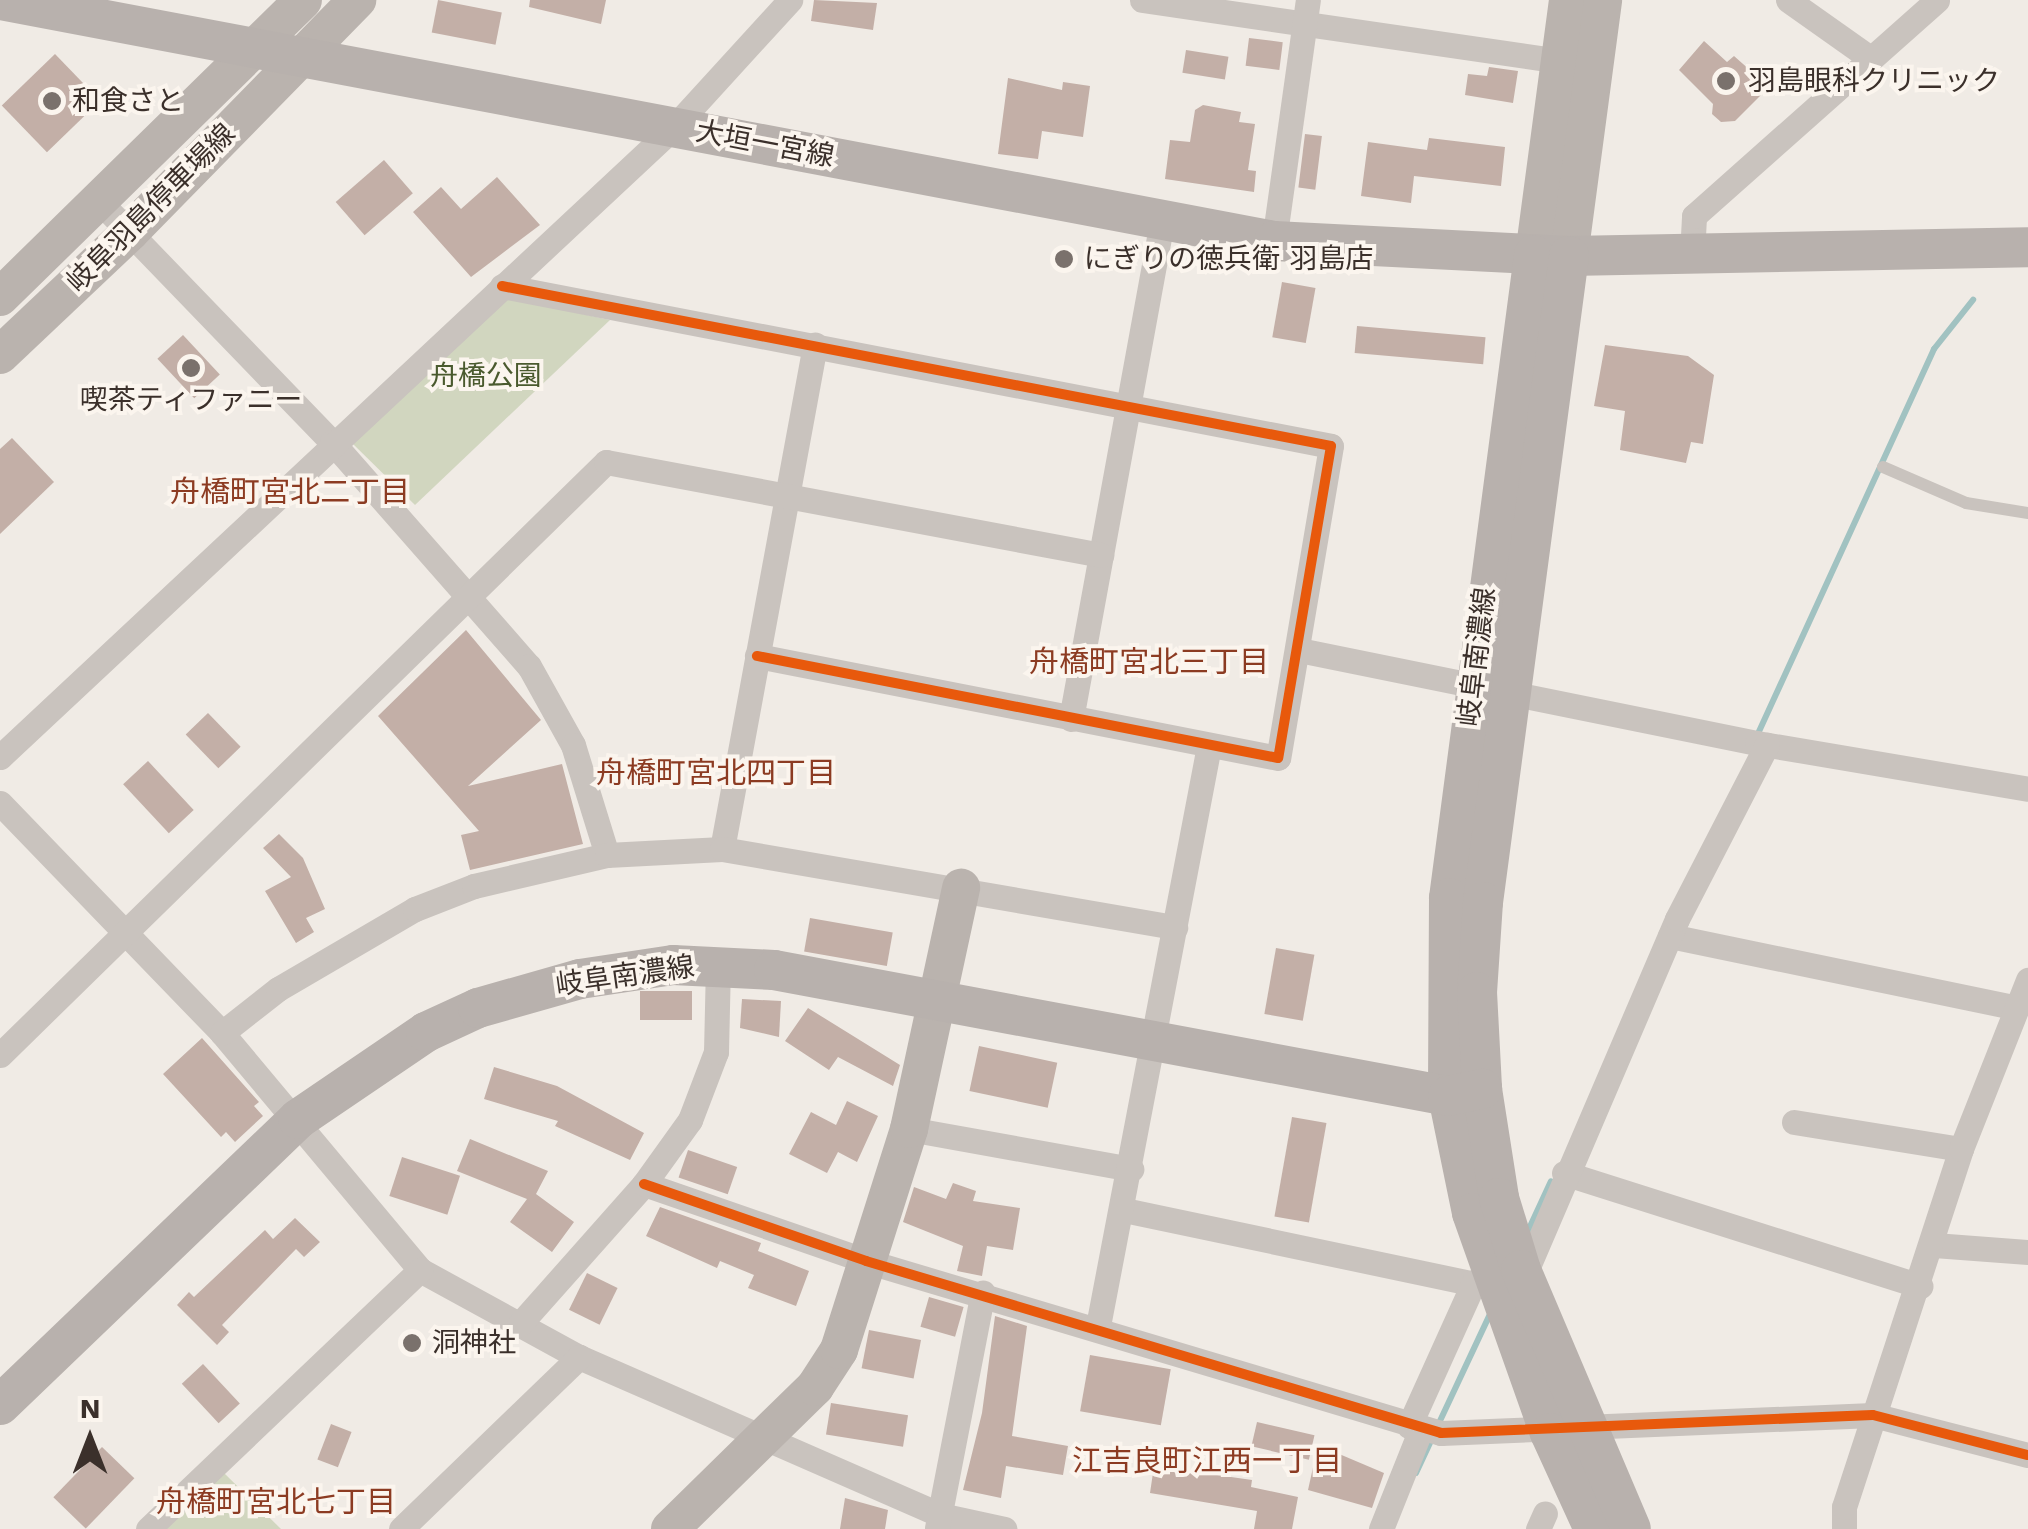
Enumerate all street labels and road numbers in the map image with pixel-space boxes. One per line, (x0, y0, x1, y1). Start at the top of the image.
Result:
street label: 大垣一宮線 (693, 114, 837, 174)
street label: 岐阜羽島停車場線 (60, 117, 242, 299)
street label: 岐阜南濃線 (1452, 585, 1502, 729)
street label: 岐阜南濃線 (553, 950, 697, 1002)

